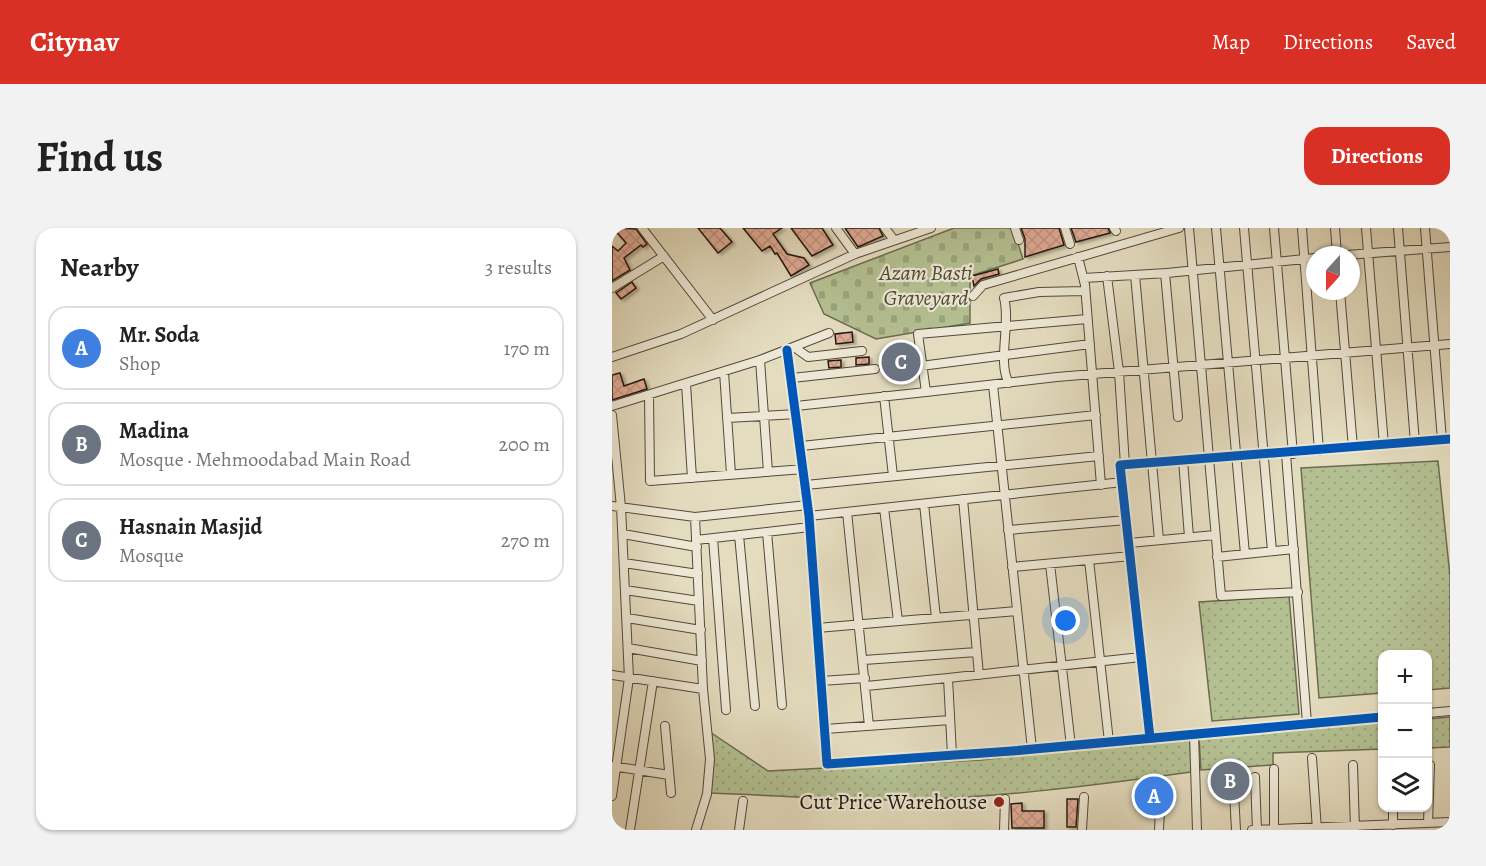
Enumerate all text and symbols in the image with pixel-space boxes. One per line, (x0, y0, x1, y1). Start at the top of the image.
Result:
text: Citynav (30, 23, 119, 61)
text: Map (1212, 28, 1250, 56)
text: Directions (1283, 28, 1373, 56)
text: Saved (1406, 28, 1456, 56)
button: Directions (1304, 127, 1450, 185)
text: Find us (36, 128, 163, 185)
north arrow (1306, 246, 1360, 300)
text: Nearby (60, 250, 139, 285)
text: 3 results (485, 254, 552, 281)
park label: Azam Basti Graveyard (878, 258, 973, 313)
text: Mr. Soda (119, 320, 200, 350)
text: A (75, 335, 88, 362)
text: 170 m (504, 335, 550, 362)
pin: C (882, 340, 920, 384)
text: Shop (119, 350, 161, 377)
text: Madina (119, 416, 189, 446)
text: B (75, 431, 88, 458)
text: 200 m (499, 431, 550, 458)
text: Mosque · Mehmoodabad Main Road (119, 446, 411, 473)
text: Hasnain Masjid (119, 512, 262, 542)
text: C (75, 527, 88, 554)
text: 270 m (501, 527, 550, 554)
text: Mosque (119, 542, 184, 569)
your location (1051, 606, 1080, 635)
map controls (1378, 650, 1432, 812)
button: + (1378, 650, 1432, 704)
button: − (1378, 704, 1432, 758)
pin: B (1210, 758, 1250, 804)
button: layers (1378, 758, 1432, 812)
pin: A (1134, 774, 1174, 818)
place label: Cut Price Warehouse (800, 787, 987, 817)
marker: Cut Price Warehouse (992, 795, 1006, 809)

